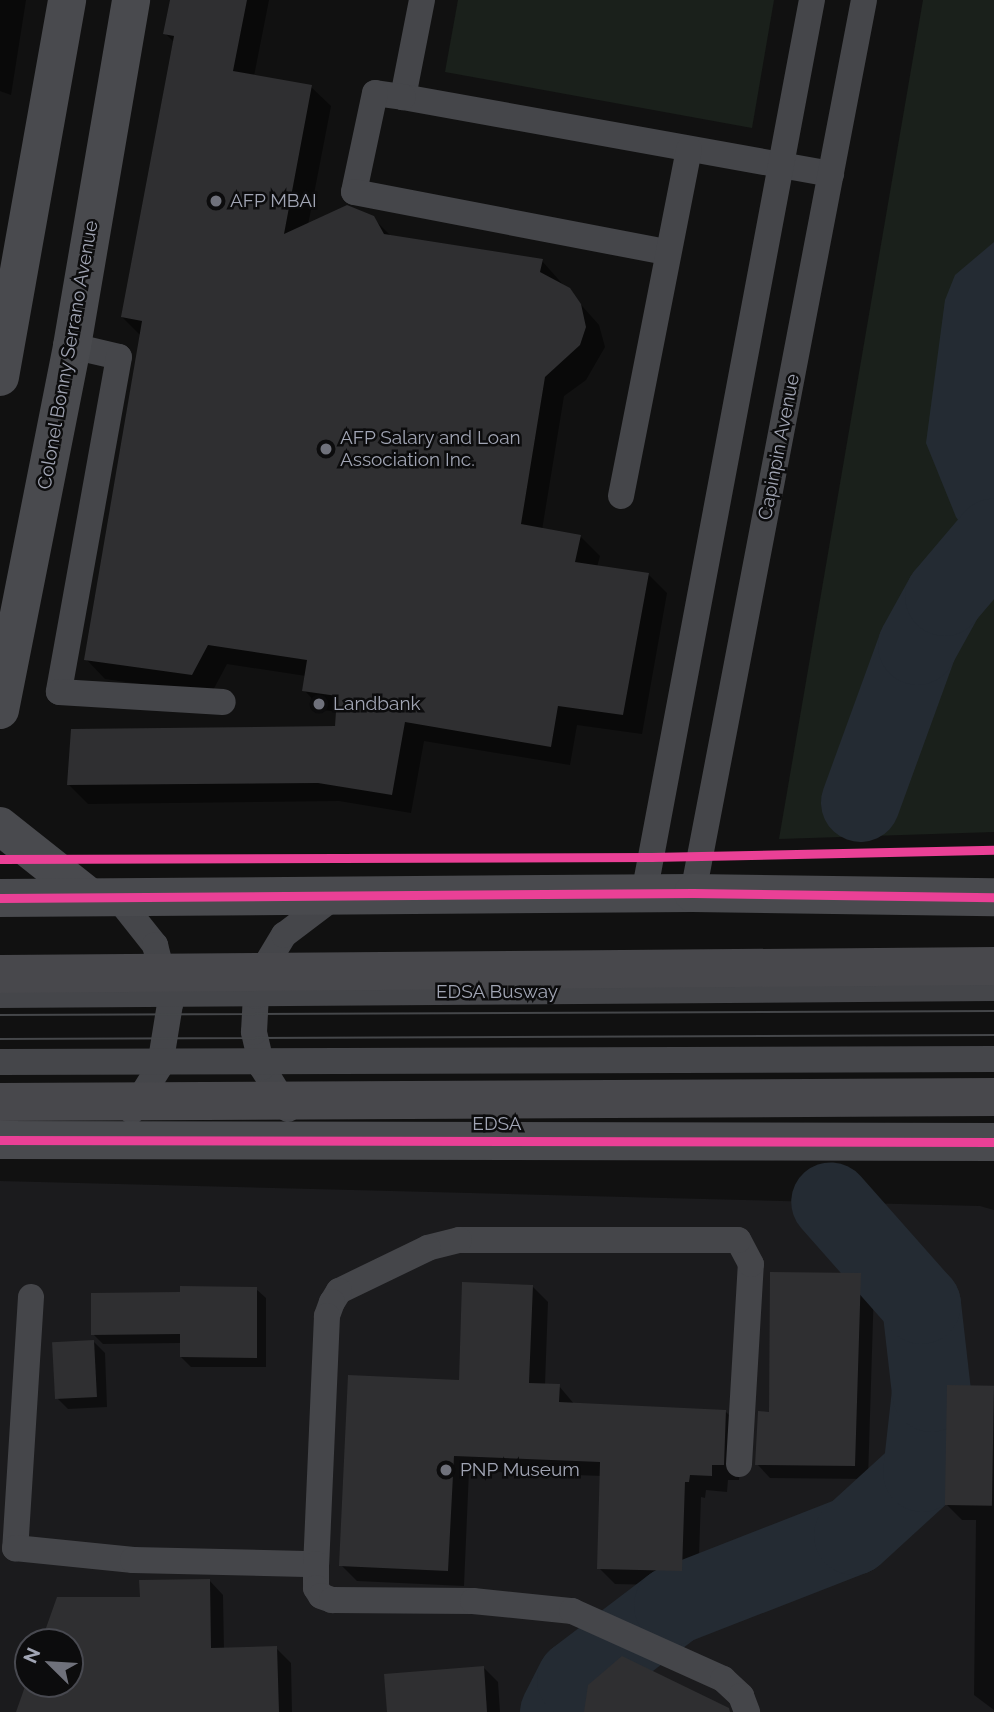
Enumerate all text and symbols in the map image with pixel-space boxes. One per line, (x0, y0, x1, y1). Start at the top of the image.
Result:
place label: AFP MBAI (230, 190, 317, 212)
marker: AFP MBAI (208, 193, 224, 209)
street label: Colonel Bonny Serrano Avenue (33, 218, 103, 492)
street label: Capinpin Avenue (754, 372, 804, 522)
place label: AFP Salary and Loan Association Inc. (340, 427, 522, 471)
marker: AFP Salary and Loan Association Inc. (318, 441, 334, 457)
place label: Landbank (333, 693, 421, 715)
marker: Landbank (311, 696, 327, 712)
street label: EDSA Busway (436, 981, 558, 1003)
street label: EDSA (472, 1113, 522, 1135)
place label: PNP Museum (460, 1459, 580, 1481)
marker: PNP Museum (438, 1462, 454, 1478)
north arrow (14, 1628, 84, 1698)
text: N (19, 1644, 45, 1666)

